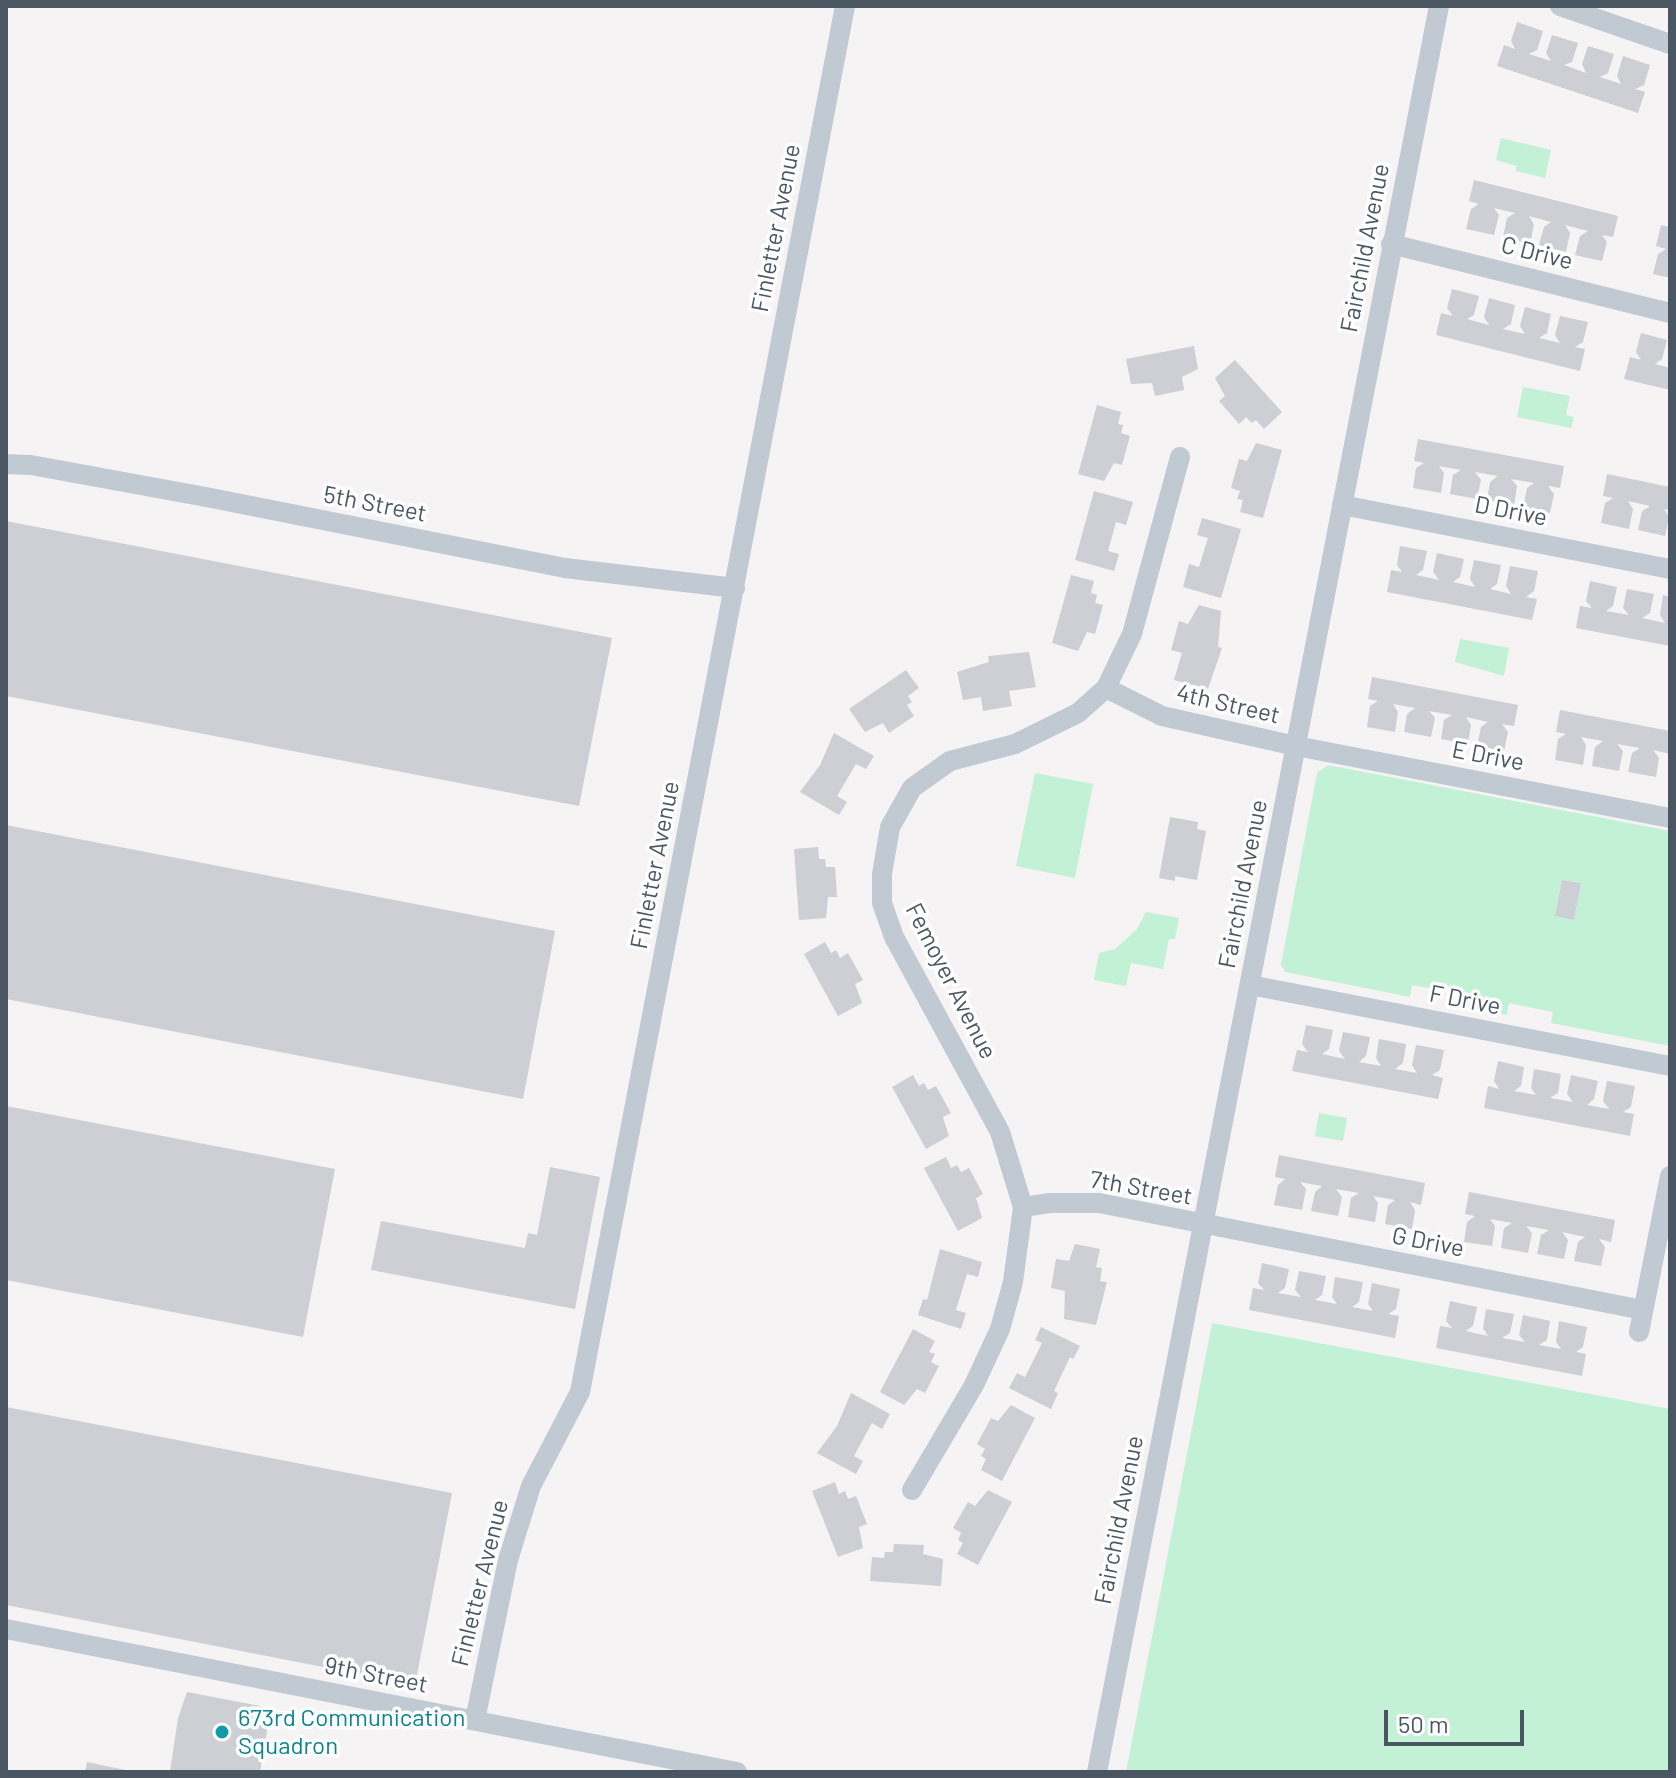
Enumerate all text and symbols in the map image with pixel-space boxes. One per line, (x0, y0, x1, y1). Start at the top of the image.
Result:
street label: Finletter Avenue (746, 142, 806, 314)
street label: Fairchild Avenue (1335, 161, 1395, 335)
street label: C Drive (1498, 230, 1576, 276)
street label: 5th Street (321, 480, 429, 528)
street label: D Drive (1472, 490, 1550, 532)
street label: 4th Street (1174, 678, 1282, 730)
street label: E Drive (1450, 735, 1526, 777)
street label: Finletter Avenue (625, 779, 685, 951)
street label: Fairchild Avenue (1213, 797, 1273, 971)
street label: Femoyer Avenue (899, 898, 1003, 1064)
street label: F Drive (1427, 979, 1503, 1021)
street label: 7th Street (1088, 1165, 1194, 1211)
street label: G Drive (1389, 1221, 1467, 1263)
street label: Fairchild Avenue (1089, 1433, 1149, 1607)
street label: Finletter Avenue (445, 1497, 515, 1669)
street label: 9th Street (322, 1651, 430, 1699)
scale bar (1388, 1694, 1528, 1744)
place label: 673rd Communication Squadron (238, 1704, 465, 1760)
text: 50 m (1398, 1709, 1449, 1738)
marker: 673rd Communication Squadron (213, 1723, 231, 1741)

